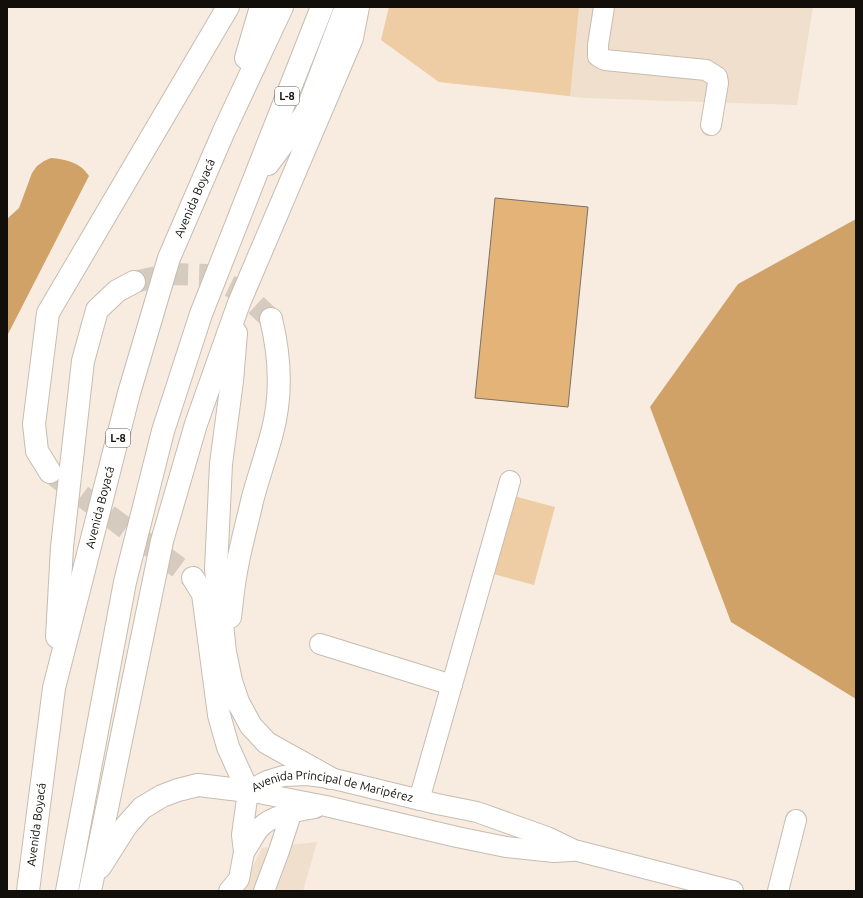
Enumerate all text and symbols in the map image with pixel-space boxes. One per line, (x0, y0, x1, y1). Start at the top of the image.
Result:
road number: L-8 (275, 87, 299, 105)
street label: Avenida Boyacá (172, 157, 217, 239)
road number: L-8 (106, 429, 130, 447)
street label: Avenida Boyacá (83, 465, 116, 550)
street label: Avenida Principal de Maripérez (249, 768, 415, 804)
street label: Avenida Boyacá (24, 782, 48, 867)

